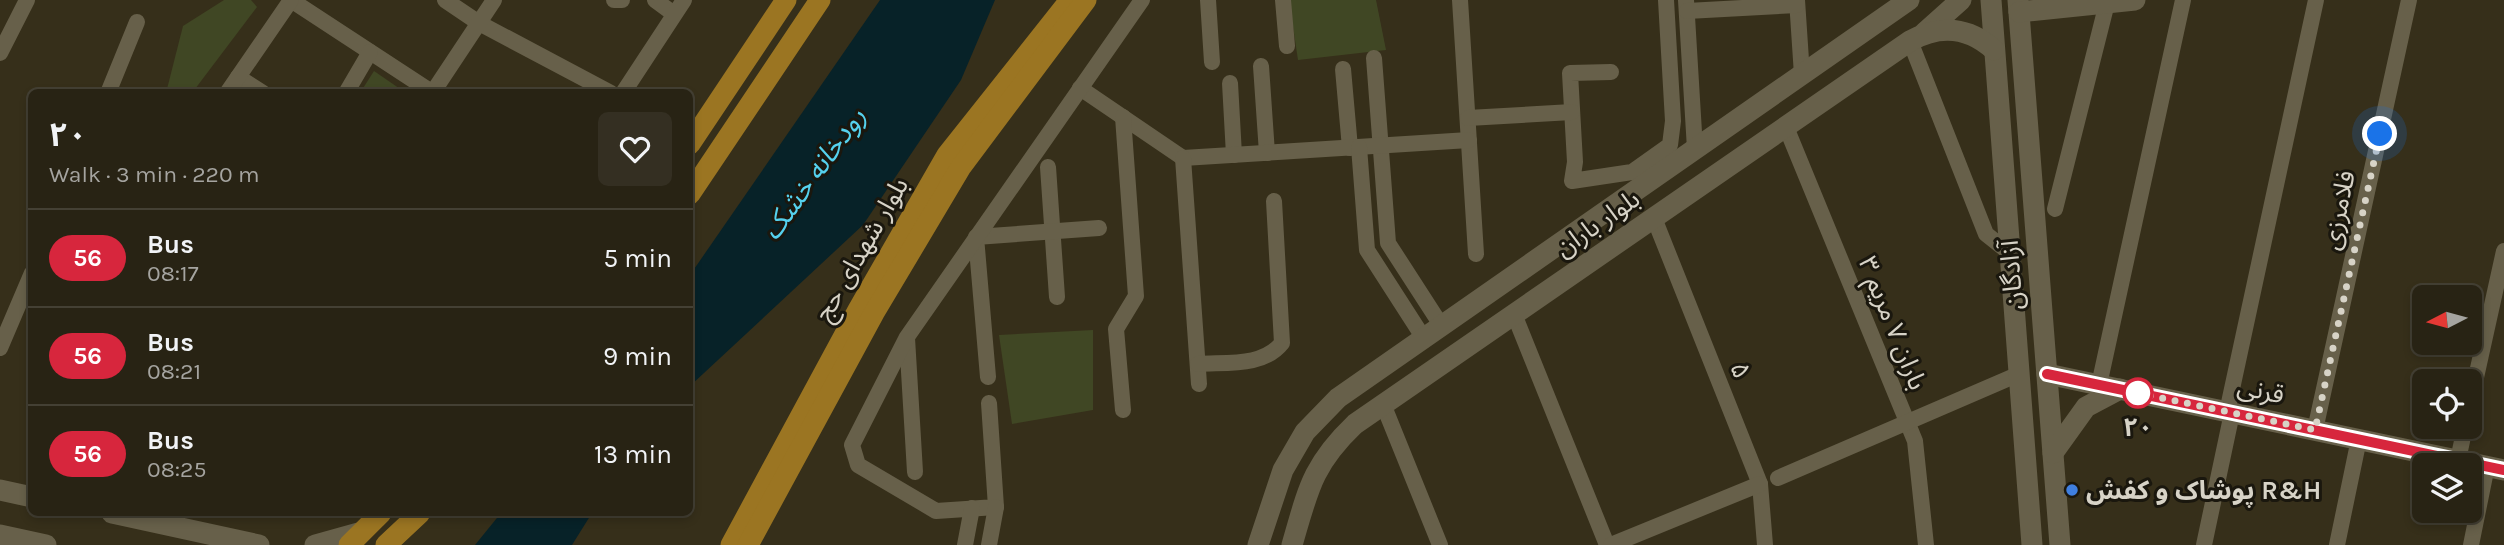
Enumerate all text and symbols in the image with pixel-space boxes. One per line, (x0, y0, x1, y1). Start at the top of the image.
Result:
water label: رودخانه خشک (754, 101, 872, 246)
button: heart (598, 112, 672, 186)
text: ۲۰ (49, 116, 87, 154)
your location (2362, 116, 2397, 151)
text: Walk · 3 min · 220 m (49, 161, 260, 188)
street label: فلامرزی (2315, 168, 2362, 253)
street label: بلوار شهدای حج (808, 172, 918, 329)
street label: بلوار باران (1549, 183, 1646, 264)
text: Bus (147, 229, 194, 260)
street label: آزادگان (1994, 238, 2029, 311)
text: 5 min (603, 243, 672, 274)
text: 56 (73, 244, 102, 272)
street label: باران ۷ مریم ۳ (1848, 252, 1933, 396)
text: 08:17 (147, 260, 199, 287)
north arrow (2412, 285, 2482, 355)
map controls (2412, 285, 2482, 523)
text: Bus (147, 327, 194, 358)
text: 9 min (603, 341, 672, 372)
text: 56 (73, 342, 102, 370)
street label: ۵ (1723, 357, 1758, 383)
text: 08:21 (147, 358, 201, 385)
button: locate (2412, 369, 2482, 439)
street label: قرنی (2235, 370, 2287, 411)
marker: ۲۰ (2123, 378, 2153, 408)
place label: ۲۰ (2123, 412, 2153, 443)
text: Bus (147, 425, 194, 456)
text: 13 min (594, 439, 672, 470)
text: 56 (73, 440, 102, 468)
button: layers (2412, 453, 2482, 523)
text: 08:25 (147, 456, 206, 483)
place label: پوشاک و کفش R&H (2086, 475, 2321, 508)
marker: پوشاک و کفش R&H (2064, 482, 2080, 498)

